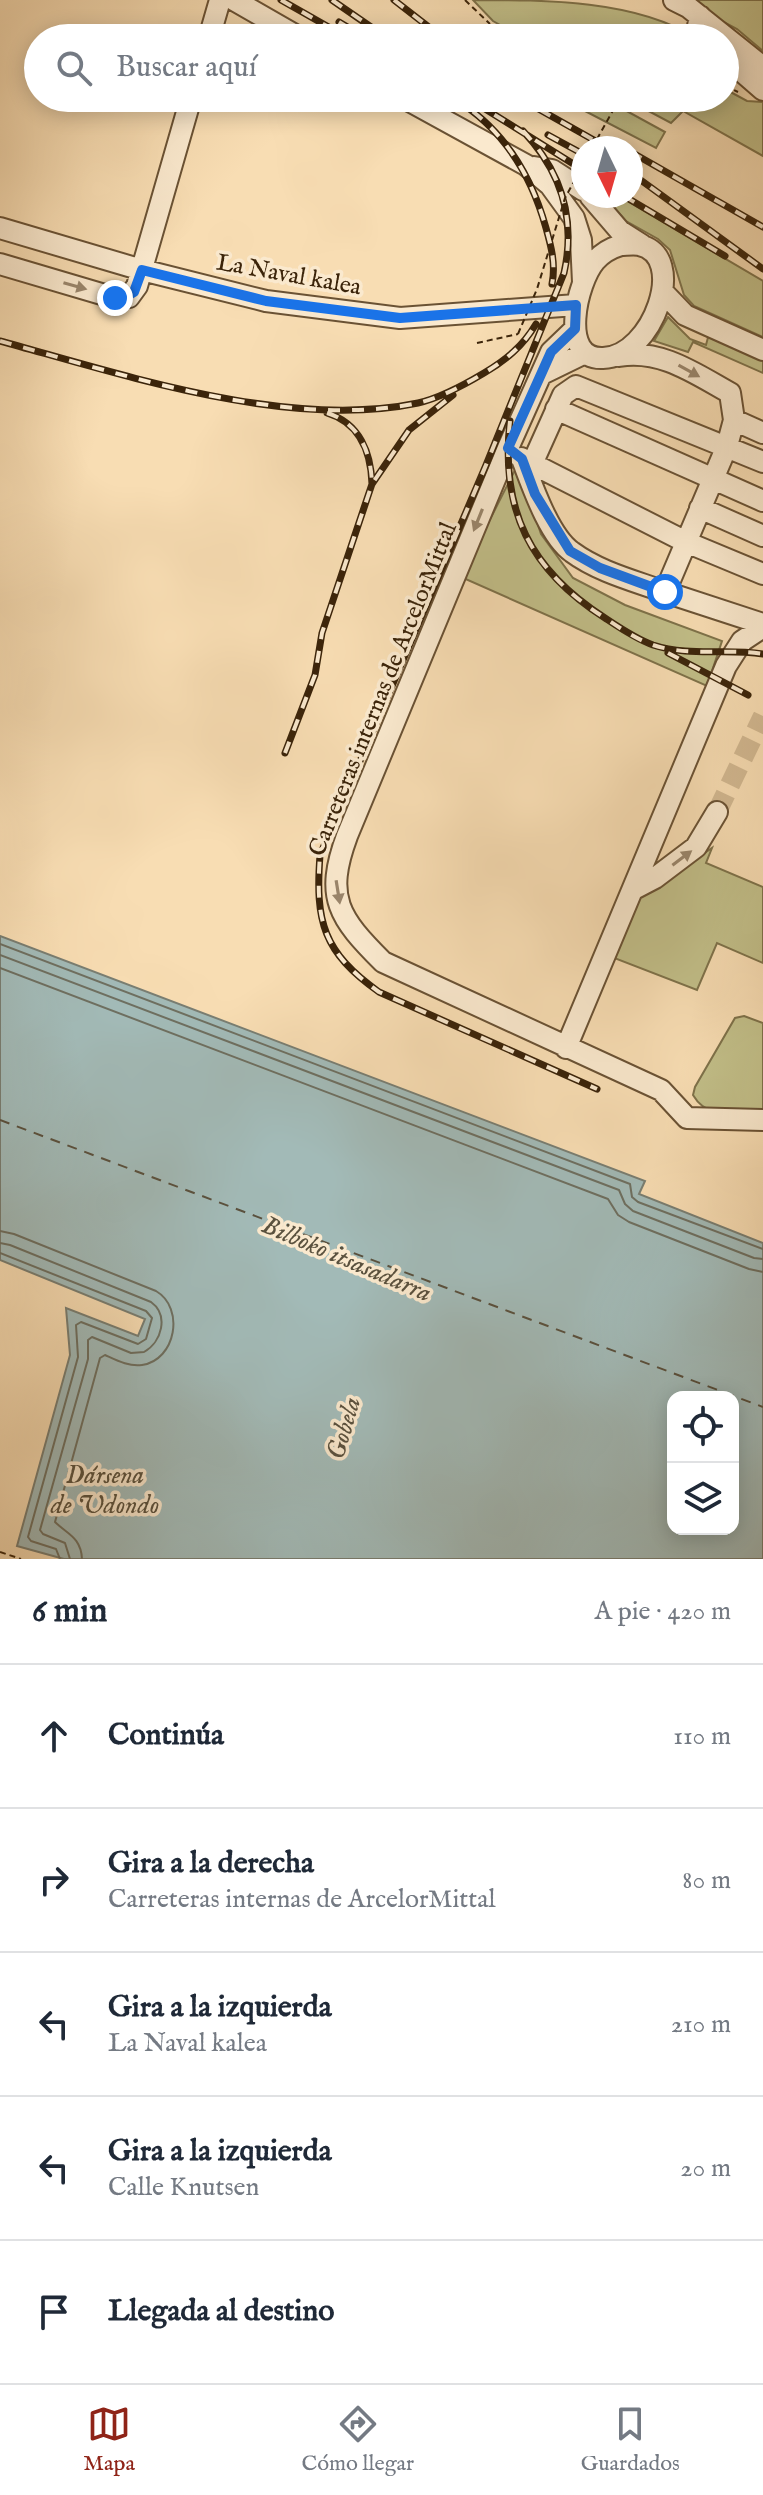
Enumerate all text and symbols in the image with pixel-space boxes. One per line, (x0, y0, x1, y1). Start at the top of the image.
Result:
search box (24, 24, 739, 112)
icon: search (52, 46, 96, 90)
text: Buscar aquí (116, 49, 257, 87)
north arrow (571, 136, 643, 208)
street label: La Naval kalea (214, 247, 364, 304)
one-way arrow (63, 280, 87, 293)
route end (97, 280, 133, 316)
one-way arrow (678, 363, 700, 377)
one-way arrow (471, 508, 484, 532)
street label: Carreteras internas de ArcelorMittal (302, 518, 465, 861)
route start (647, 574, 683, 610)
one-way arrow (672, 850, 692, 866)
one-way arrow (332, 880, 345, 905)
water label: Bilboko itsasadarra (257, 1209, 436, 1310)
map controls (667, 1391, 739, 1535)
button: locate (667, 1391, 739, 1463)
water label: Gobela (320, 1393, 369, 1464)
water label: Dársena de Udondo (50, 1459, 159, 1522)
button: layers (667, 1463, 739, 1535)
text: 6 min (32, 1590, 107, 1633)
text: A pie · 420 m (594, 1595, 731, 1628)
icon: ahead (32, 1714, 76, 1758)
text: Continúa (108, 1717, 224, 1755)
text: 110 m (673, 1720, 731, 1753)
text: Gira a la derecha (108, 1845, 314, 1883)
icon: right (32, 1858, 76, 1902)
text: 80 m (682, 1864, 731, 1897)
text: Carreteras internas de ArcelorMittal (108, 1883, 496, 1916)
text: Gira a la izquierda (108, 1989, 332, 2027)
icon: left (32, 2002, 76, 2046)
text: 210 m (671, 2008, 731, 2041)
text: La Naval kalea (108, 2027, 267, 2060)
text: Gira a la izquierda (108, 2133, 332, 2171)
icon: left (32, 2146, 76, 2190)
text: 20 m (680, 2152, 731, 2185)
text: Calle Knutsen (108, 2171, 259, 2204)
icon: arrive (32, 2290, 76, 2334)
text: Llegada al destino (108, 2293, 334, 2331)
tab: Mapa (83, 2402, 135, 2478)
tab: Cómo llegar (301, 2402, 414, 2478)
tab: Guardados (581, 2402, 680, 2478)

